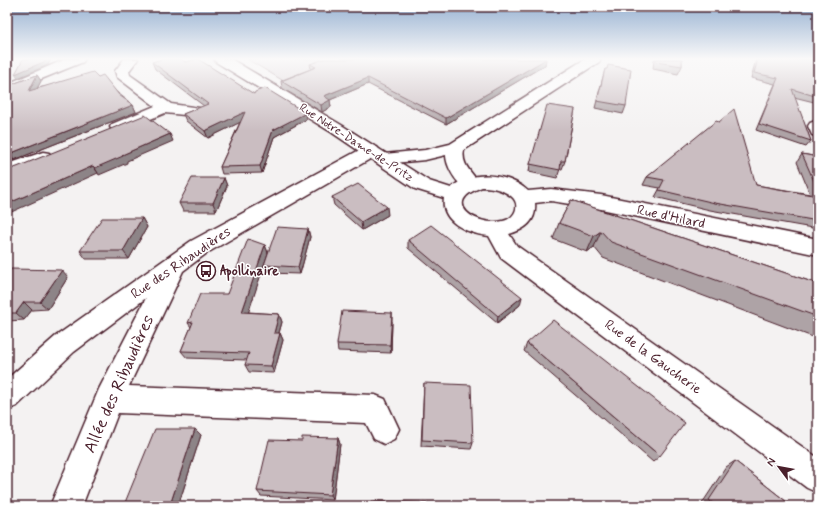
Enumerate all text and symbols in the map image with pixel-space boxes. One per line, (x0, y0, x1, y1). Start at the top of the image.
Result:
street label: Rue Notre-Dame-de-Pritz (296, 100, 416, 186)
street label: Rue d'Hilard (635, 201, 707, 233)
street label: Rue des Ribaudières (128, 223, 234, 303)
bus stop icon: Apollinaire (195, 260, 217, 282)
place label: Apollinaire (220, 262, 279, 282)
street label: Allée des Ribaudières (79, 311, 159, 456)
street label: Rue de la Gaucherie (601, 316, 705, 399)
north arrow (759, 447, 799, 487)
text: N (763, 455, 779, 469)

